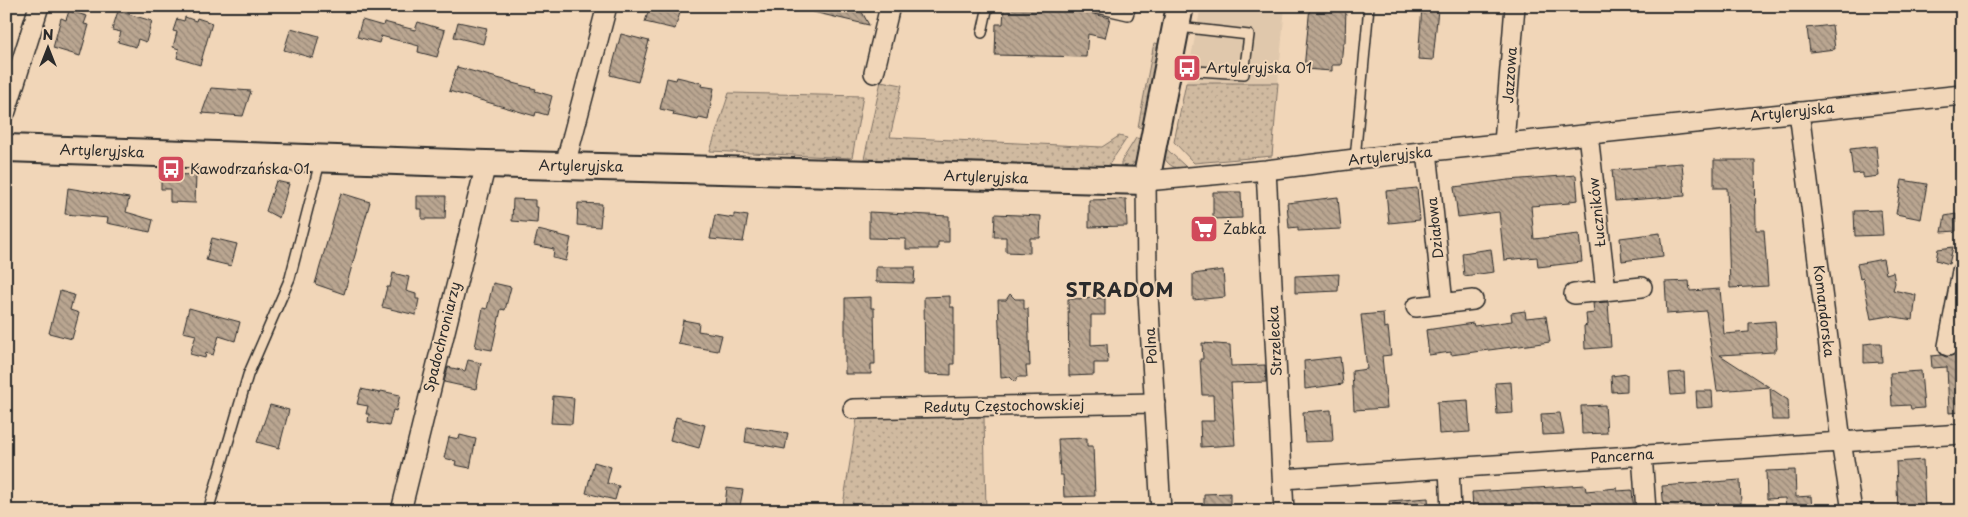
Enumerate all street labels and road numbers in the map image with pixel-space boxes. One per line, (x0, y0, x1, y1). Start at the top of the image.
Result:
street label: Jazzowa (1497, 46, 1522, 104)
street label: Artyleryjska (1749, 97, 1835, 126)
street label: Artyleryjska (59, 139, 145, 162)
street label: Artyleryjska (1347, 141, 1433, 170)
street label: Artyleryjska (538, 154, 624, 177)
street label: Artyleryjska (943, 165, 1029, 188)
street label: Łuczników (1582, 176, 1611, 248)
street label: Działowa (1421, 196, 1448, 260)
street label: Komandorska (1808, 264, 1841, 358)
street label: Spadochroniarzy (418, 280, 465, 394)
street label: Strzelecka (1262, 305, 1287, 377)
street label: Polna (1139, 327, 1162, 365)
street label: Reduty Częstochowskiej (924, 394, 1084, 417)
street label: Pancerna (1590, 443, 1655, 468)

